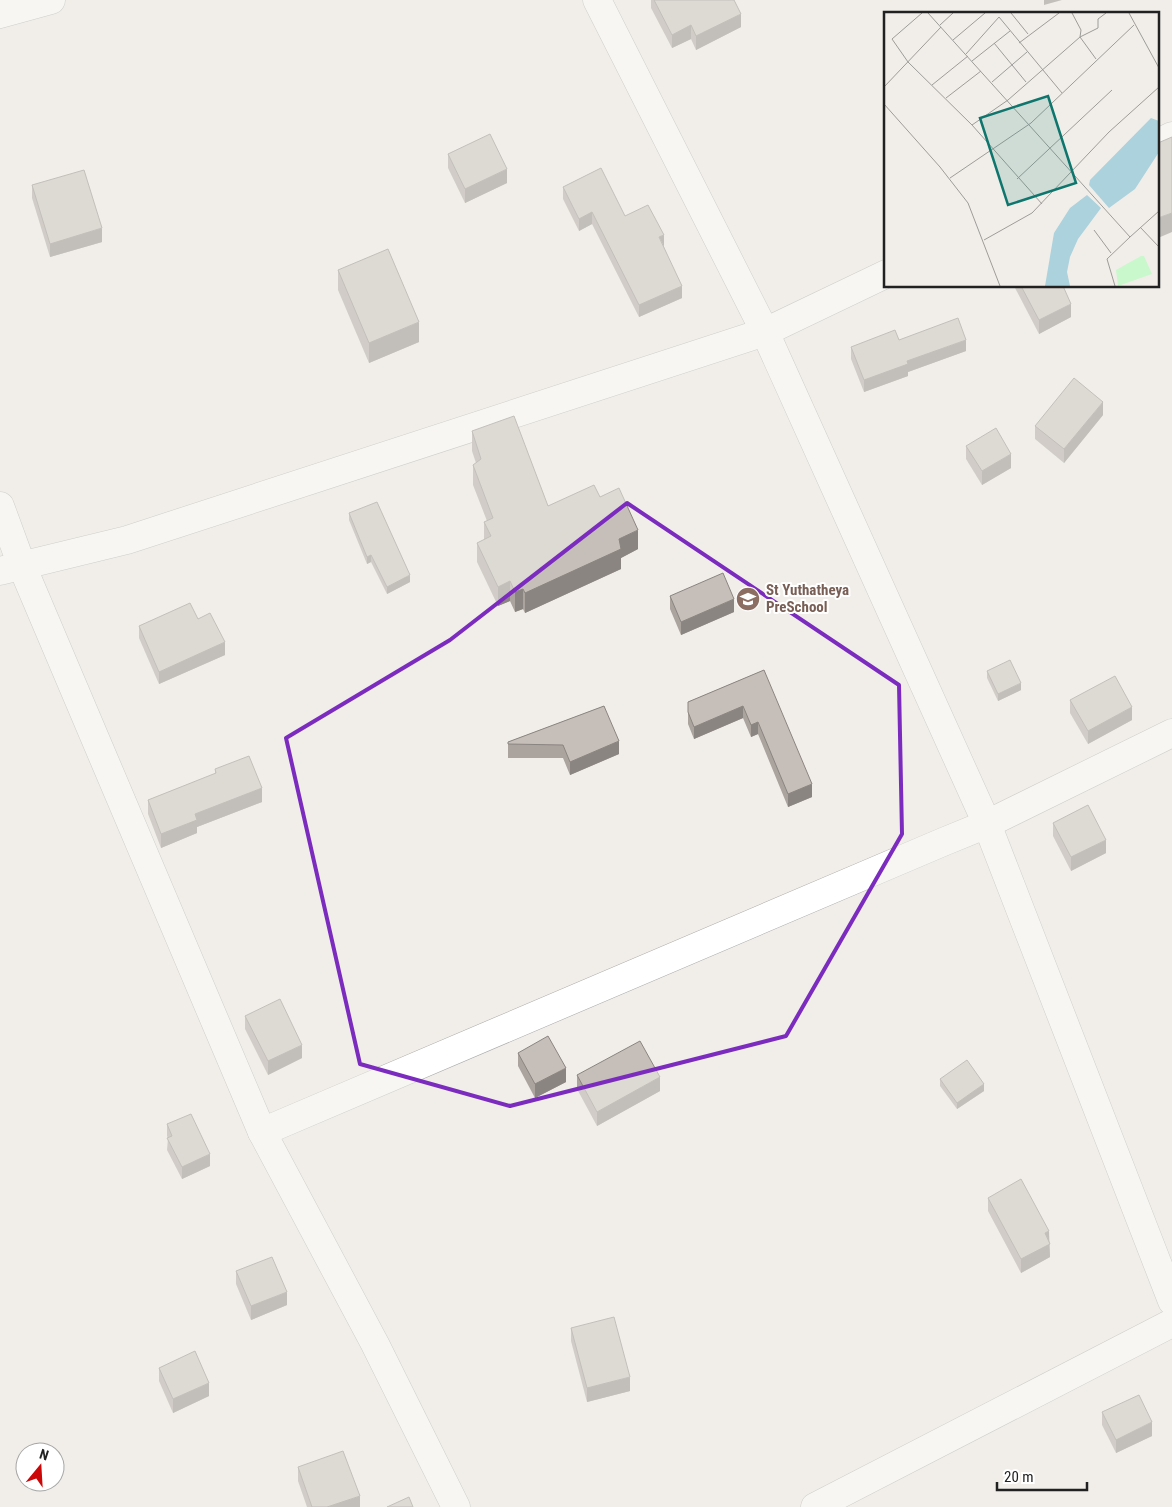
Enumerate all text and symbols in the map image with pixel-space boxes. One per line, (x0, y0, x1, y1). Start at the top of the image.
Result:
inset map (884, 12, 1160, 288)
place label: St Yuthatheya PreSchool (766, 581, 849, 616)
school or university icon: St Yuthatheya PreSchool (735, 586, 761, 612)
north arrow (15, 1442, 65, 1492)
text: N (37, 1446, 51, 1464)
scale bar (997, 1460, 1087, 1492)
text: 20 m (1004, 1468, 1034, 1486)

